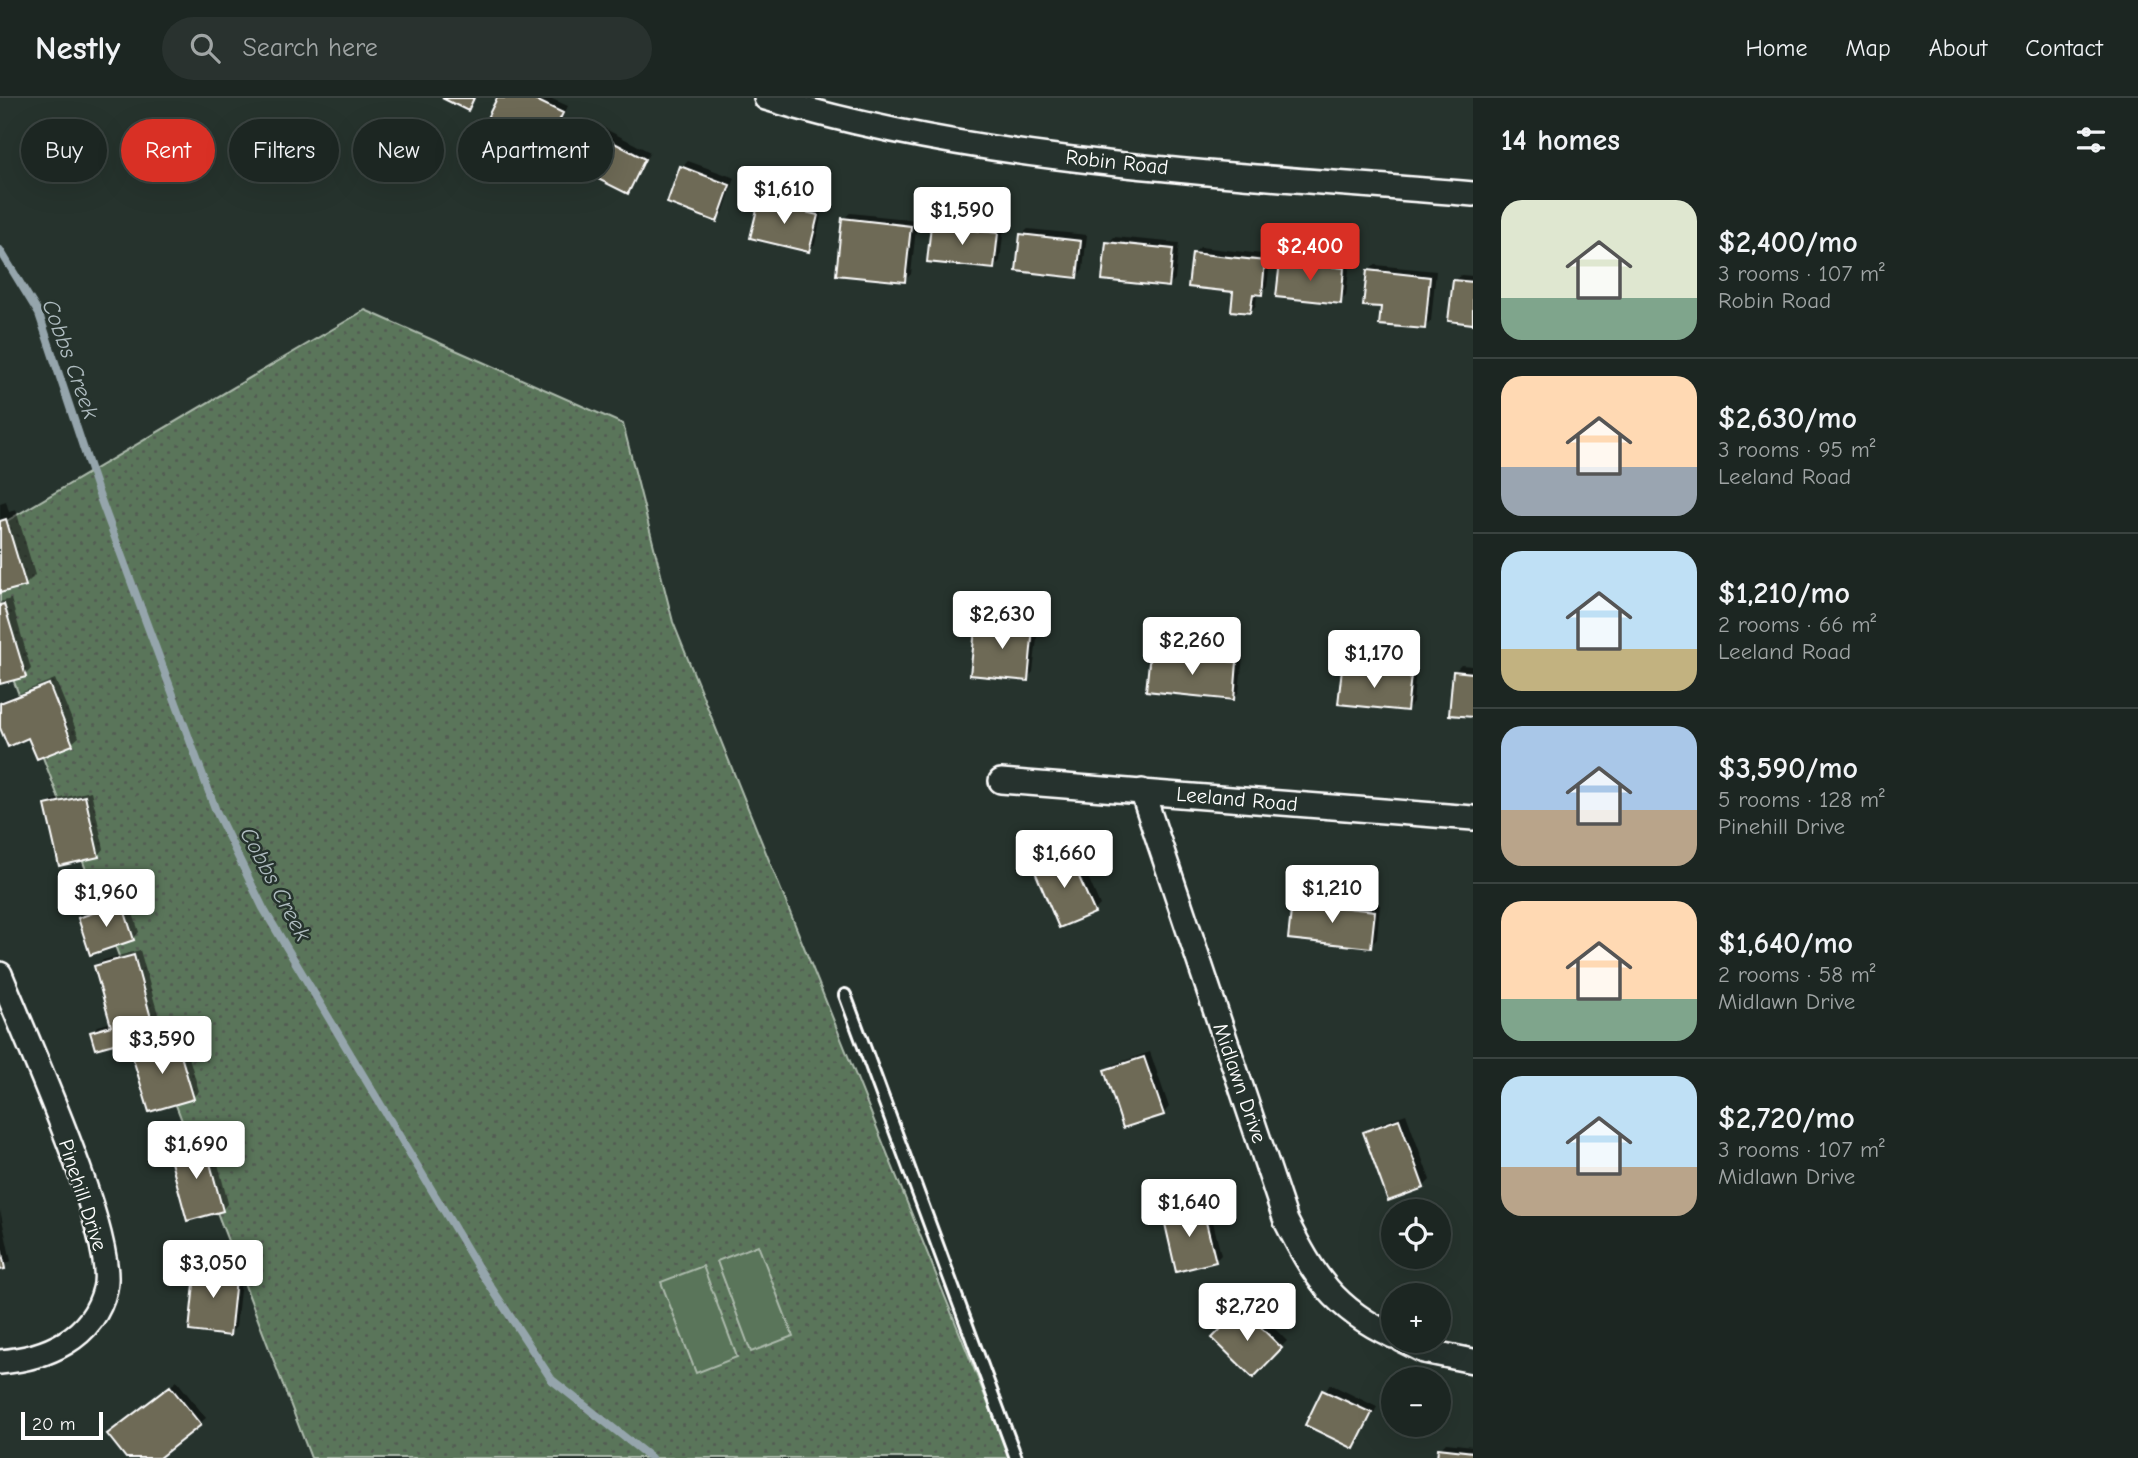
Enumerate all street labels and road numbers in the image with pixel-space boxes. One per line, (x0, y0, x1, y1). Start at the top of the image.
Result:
street label: Robin Road (1064, 145, 1170, 179)
street label: Leeland Road (1175, 782, 1299, 816)
street label: Midlawn Drive (1208, 1020, 1272, 1146)
street label: Pinehill Drive (54, 1136, 112, 1254)

